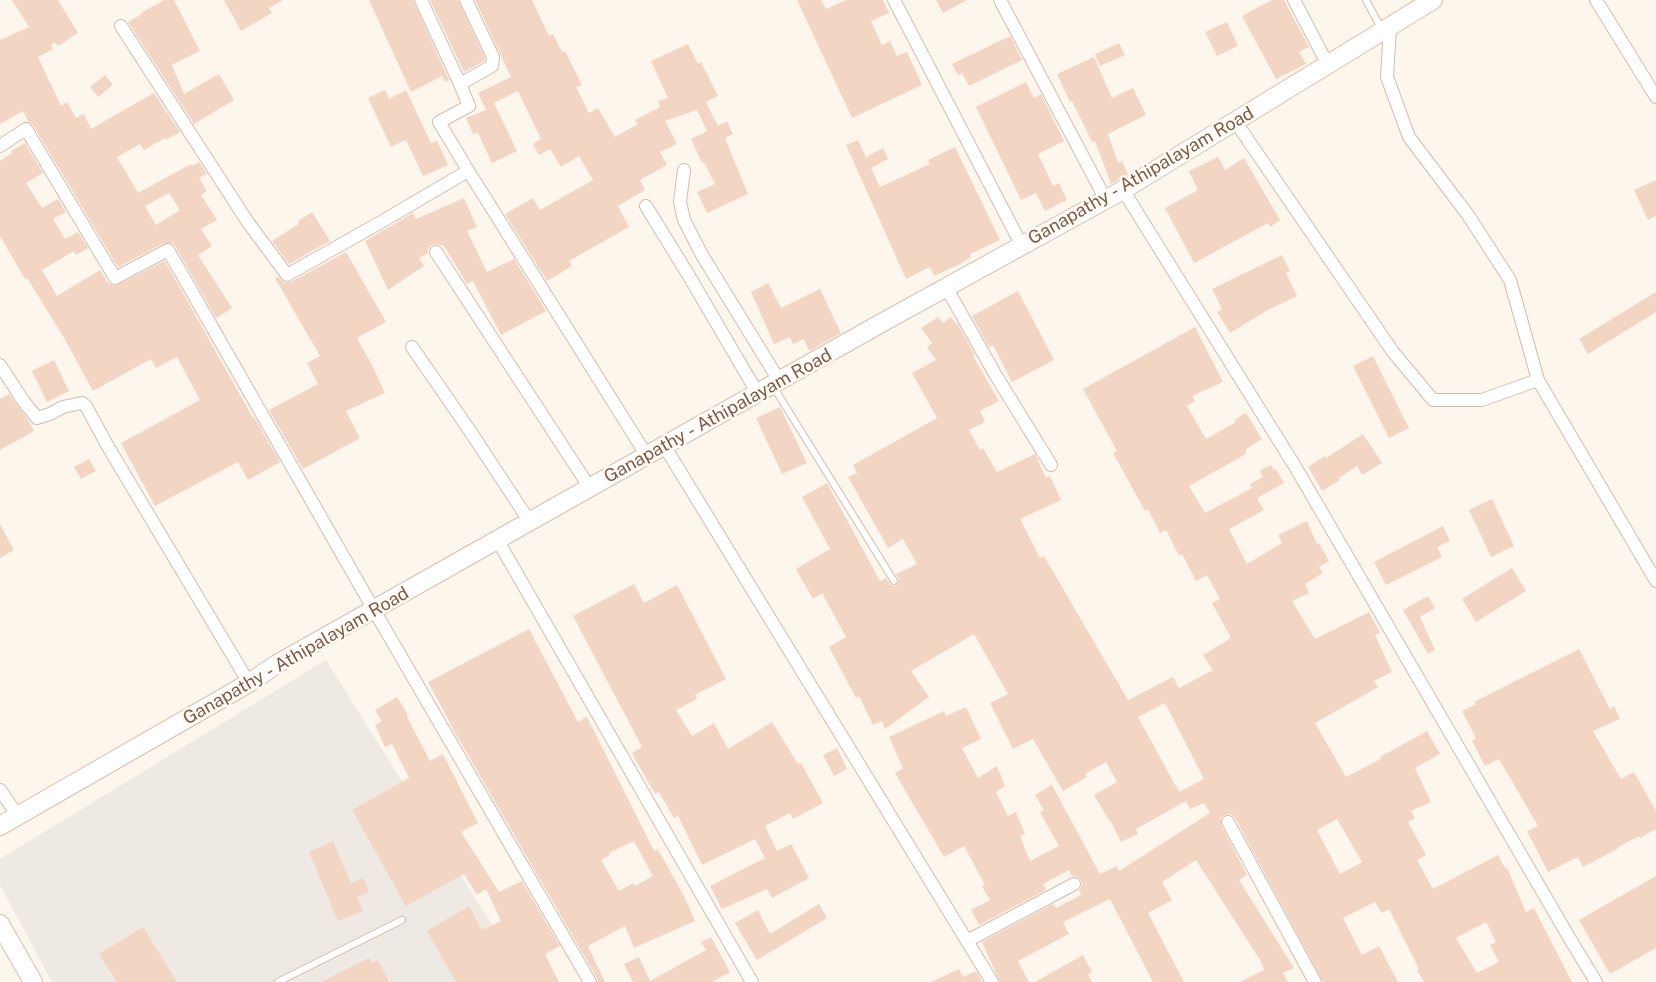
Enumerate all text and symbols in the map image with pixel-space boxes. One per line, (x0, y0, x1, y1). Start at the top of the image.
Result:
street label: Ganapathy - Athipalayam Road (1024, 102, 1258, 250)
street label: Ganapathy - Athipalayam Road (600, 344, 836, 488)
street label: Ganapathy - Athipalayam Road (179, 582, 413, 730)

